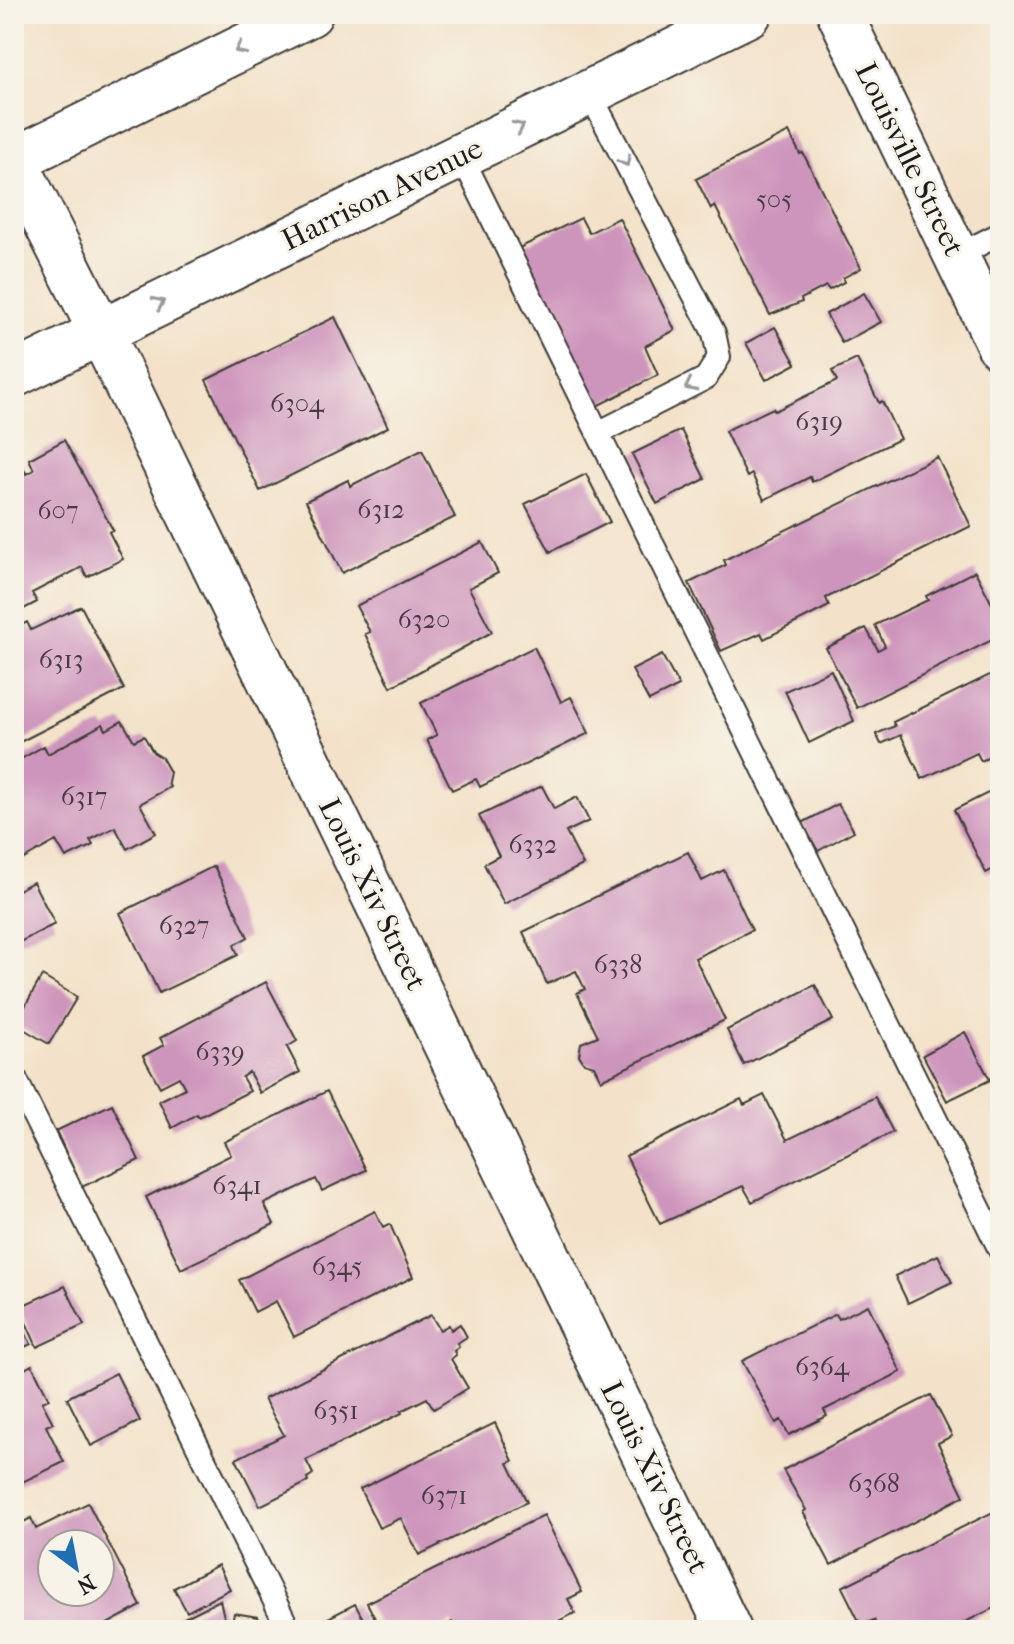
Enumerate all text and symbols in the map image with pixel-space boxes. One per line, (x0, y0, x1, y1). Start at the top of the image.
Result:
one-way arrow (234, 39, 249, 54)
street label: Louisville Street (848, 57, 972, 262)
one-way arrow (510, 121, 525, 137)
street label: Harrison Avenue (276, 131, 488, 258)
one-way arrow (616, 153, 631, 168)
house number: 505 (756, 184, 792, 215)
one-way arrow (151, 297, 166, 313)
one-way arrow (684, 376, 699, 391)
house number: 6304 (270, 388, 325, 419)
house number: 6319 (795, 406, 843, 437)
house number: 6312 (357, 494, 405, 525)
house number: 607 (38, 495, 78, 526)
house number: 6320 (398, 604, 450, 635)
house number: 6313 (39, 644, 83, 675)
house number: 6317 (61, 781, 107, 812)
street label: Louis Xiv Street (311, 793, 434, 996)
house number: 6332 (509, 829, 557, 860)
house number: 6327 (159, 910, 209, 941)
house number: 6338 (594, 949, 642, 980)
house number: 6339 (195, 1036, 245, 1067)
house number: 6341 (212, 1170, 262, 1201)
house number: 6345 (312, 1251, 362, 1282)
house number: 6364 (795, 1351, 850, 1382)
street label: Louis Xiv Street (593, 1376, 716, 1579)
house number: 6351 (313, 1395, 359, 1426)
house number: 6368 (848, 1468, 900, 1499)
house number: 6371 (421, 1480, 467, 1511)
north arrow (36, 1528, 116, 1608)
text: N (72, 1569, 100, 1600)

